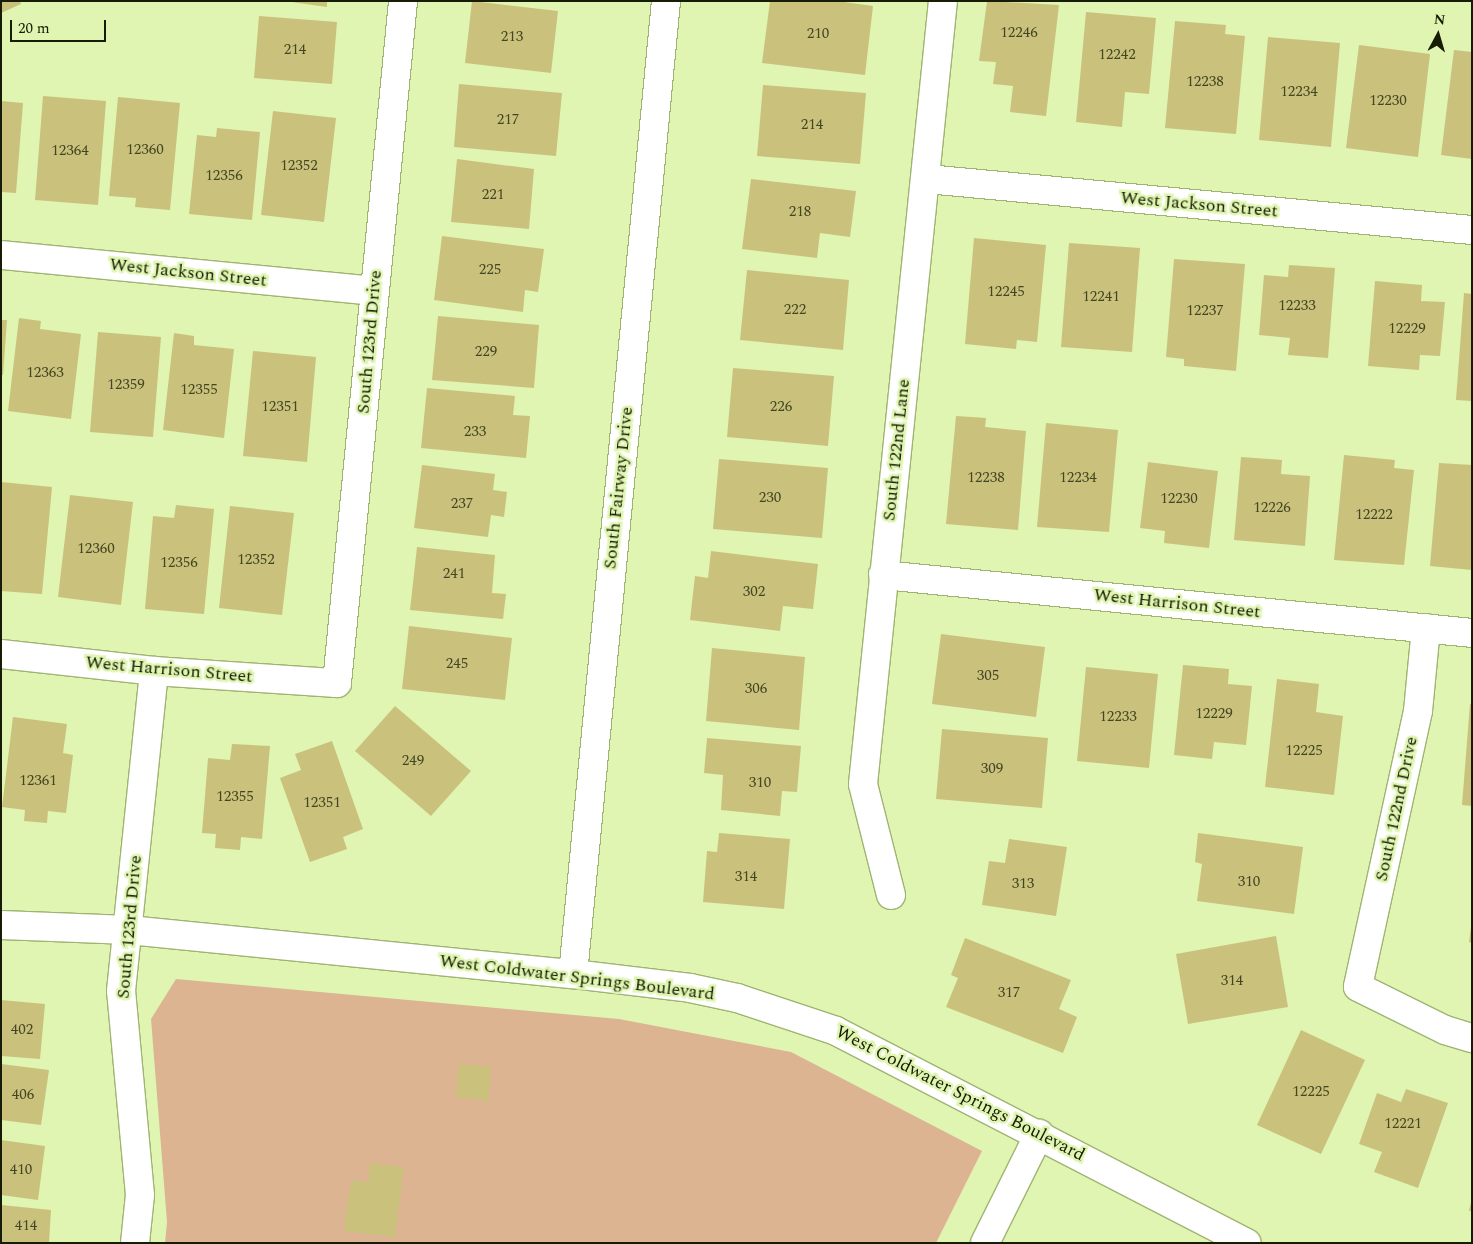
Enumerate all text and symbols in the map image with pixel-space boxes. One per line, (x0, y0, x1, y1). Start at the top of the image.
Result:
text: N (1433, 9, 1446, 31)
scale bar (12, 10, 109, 42)
north arrow (1413, 10, 1463, 60)
text: 20 m (18, 17, 50, 40)
house number: 12246 (1000, 24, 1038, 42)
house number: 210 (807, 25, 829, 43)
house number: 213 (501, 28, 523, 46)
house number: 214 (284, 41, 306, 59)
house number: 12242 (1098, 46, 1136, 64)
house number: 12238 (1186, 73, 1224, 91)
house number: 12234 (1280, 83, 1318, 101)
house number: 12230 (1369, 92, 1407, 110)
house number: 217 (497, 111, 519, 129)
house number: 214 (801, 116, 823, 134)
house number: 12360 (126, 141, 164, 159)
house number: 12364 (51, 142, 89, 160)
house number: 12352 (280, 157, 318, 175)
house number: 12356 (205, 167, 243, 185)
house number: 221 (482, 186, 504, 204)
street label: West Jackson Street (1119, 187, 1279, 223)
house number: 218 (789, 203, 811, 221)
street label: West Jackson Street (108, 254, 268, 292)
house number: 225 (479, 261, 501, 279)
street label: South 123rd Drive (353, 269, 387, 415)
house number: 12245 (987, 283, 1025, 301)
house number: 12241 (1082, 288, 1120, 306)
house number: 12233 (1278, 297, 1316, 315)
house number: 222 (784, 301, 806, 319)
house number: 12237 (1186, 302, 1224, 320)
house number: 12229 (1388, 320, 1426, 338)
house number: 229 (475, 343, 497, 361)
house number: 12363 (26, 364, 64, 382)
house number: 12359 (107, 376, 145, 394)
street label: South 122nd Lane (879, 378, 915, 522)
house number: 12355 (180, 381, 218, 399)
house number: 12351 (261, 398, 299, 416)
house number: 226 (770, 398, 792, 416)
street label: South Fairway Drive (600, 406, 638, 570)
house number: 233 (464, 423, 486, 441)
house number: 12238 (967, 469, 1005, 487)
house number: 12234 (1059, 469, 1097, 487)
house number: 230 (759, 489, 781, 507)
house number: 12230 (1160, 490, 1198, 508)
house number: 237 (451, 495, 473, 513)
house number: 12226 (1253, 499, 1291, 517)
house number: 12222 (1355, 506, 1393, 524)
house number: 12360 (77, 540, 115, 558)
house number: 12352 (237, 551, 275, 569)
house number: 12356 (160, 554, 198, 572)
house number: 241 (443, 565, 465, 583)
house number: 302 (743, 583, 765, 601)
street label: West Harrison Street (1093, 585, 1261, 623)
street label: West Harrison Street (85, 652, 253, 688)
house number: 245 (446, 655, 468, 673)
house number: 305 (977, 667, 999, 685)
house number: 306 (745, 680, 767, 698)
house number: 12229 (1195, 705, 1233, 723)
house number: 12233 (1099, 708, 1137, 726)
street label: South 122nd Drive (1371, 735, 1423, 883)
house number: 12225 (1285, 742, 1323, 760)
house number: 249 (402, 752, 424, 770)
house number: 309 (981, 760, 1003, 778)
house number: 12361 (19, 772, 57, 790)
house number: 310 (749, 774, 771, 792)
house number: 12355 (216, 788, 254, 806)
house number: 12351 (303, 794, 341, 812)
street label: South 123rd Drive (113, 854, 147, 1000)
house number: 314 (735, 868, 757, 886)
house number: 310 (1238, 873, 1260, 891)
house number: 313 (1012, 875, 1034, 893)
street label: West Coldwater Springs Boulevard (438, 950, 716, 1006)
house number: 314 (1221, 972, 1243, 990)
house number: 317 (998, 984, 1020, 1002)
house number: 402 (11, 1021, 33, 1039)
street label: West Coldwater Springs Boulevard (832, 1021, 1088, 1167)
house number: 12225 (1292, 1083, 1330, 1101)
house number: 406 (12, 1086, 34, 1104)
house number: 12221 (1384, 1115, 1422, 1133)
house number: 410 (10, 1161, 32, 1179)
house number: 414 (15, 1217, 37, 1235)

